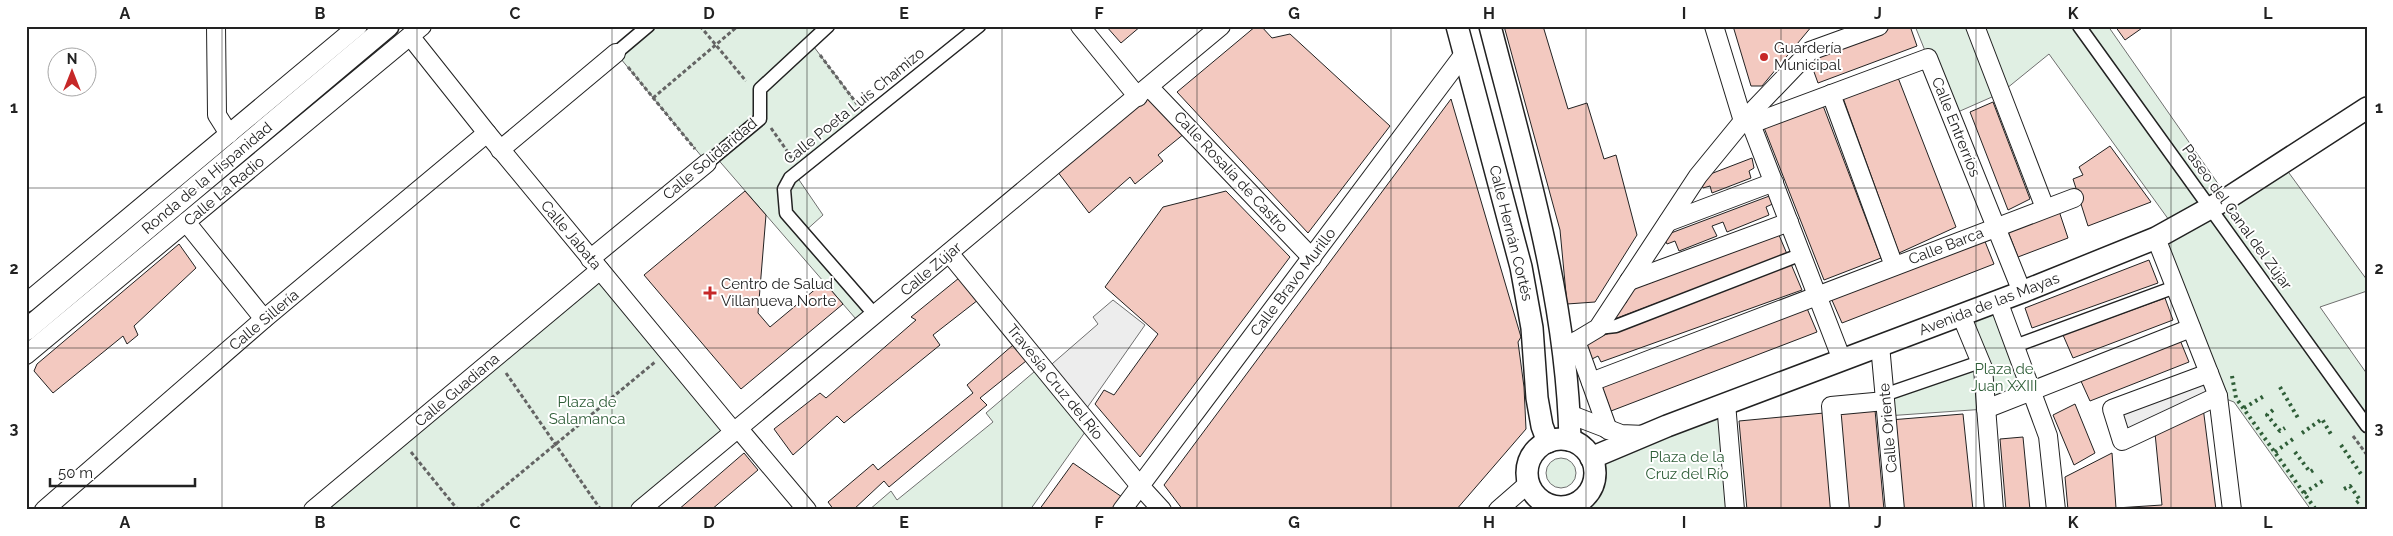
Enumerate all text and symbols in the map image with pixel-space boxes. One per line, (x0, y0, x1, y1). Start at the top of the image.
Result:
text: A (120, 4, 131, 23)
text: B (315, 4, 326, 23)
text: C (510, 4, 521, 23)
text: D (703, 4, 715, 23)
text: E (899, 4, 909, 23)
text: F (1094, 4, 1104, 23)
text: G (1288, 4, 1300, 23)
text: H (1483, 4, 1495, 23)
text: I (1682, 4, 1686, 23)
text: J (1874, 4, 1882, 23)
text: K (2068, 4, 2079, 23)
text: L (2263, 4, 2273, 23)
place label: Guardería Municipal (1774, 39, 1842, 74)
street label: Calle Poeta Luis Chamizo (780, 44, 928, 168)
north arrow (48, 48, 98, 98)
text: N (67, 51, 77, 67)
marker: Guardería Municipal (1758, 51, 1770, 63)
street label: Calle Entrerríos (1928, 75, 1984, 179)
text: 1 (10, 98, 18, 117)
text: 1 (2375, 98, 2383, 117)
street label: Calle Rosalía de Castro (1170, 108, 1292, 236)
street label: Calle Solidaridad (659, 114, 761, 204)
street label: Ronda de la Hispanidad (138, 118, 276, 238)
street label: Paseo del Canal del Zújar (2178, 141, 2296, 294)
street label: Calle La Radio (180, 152, 268, 230)
street label: Calle Hernán Cortés (1485, 163, 1537, 303)
street label: Calle Jabata (537, 197, 605, 273)
street label: Calle Barca (1906, 223, 1986, 269)
street label: Calle Bravo Murillo (1247, 224, 1340, 340)
street label: Calle Zújar (897, 238, 966, 300)
text: 2 (9, 259, 19, 278)
text: 2 (2374, 259, 2384, 278)
street label: Avenida de las Mayas (1916, 269, 2062, 339)
place label: Centro de Salud Villanueva Norte (721, 275, 836, 310)
street label: Calle Sillería (226, 286, 302, 354)
marker: Centro de Salud Villanueva Norte (703, 286, 717, 300)
street label: Travesía Cruz del Río (1003, 321, 1107, 443)
street label: Calle Guadiana (411, 349, 503, 431)
park label: Plaza de Juan XXIII (1971, 360, 2037, 395)
street label: Calle Oriente (1875, 382, 1901, 474)
park label: Plaza de Salamanca (549, 393, 625, 428)
text: 3 (10, 419, 19, 438)
text: 3 (2375, 419, 2384, 438)
park label: Plaza de la Cruz del Río (1645, 448, 1729, 483)
scale bar (50, 456, 195, 488)
text: 50 m (58, 464, 93, 482)
text: A (120, 513, 131, 532)
text: B (315, 513, 326, 532)
text: C (510, 513, 521, 532)
text: D (703, 513, 715, 532)
text: E (899, 513, 909, 532)
text: F (1094, 513, 1104, 532)
text: G (1288, 513, 1300, 532)
text: H (1483, 513, 1495, 532)
text: I (1682, 513, 1686, 532)
text: J (1874, 513, 1882, 532)
text: K (2068, 513, 2079, 532)
text: L (2263, 513, 2273, 532)

